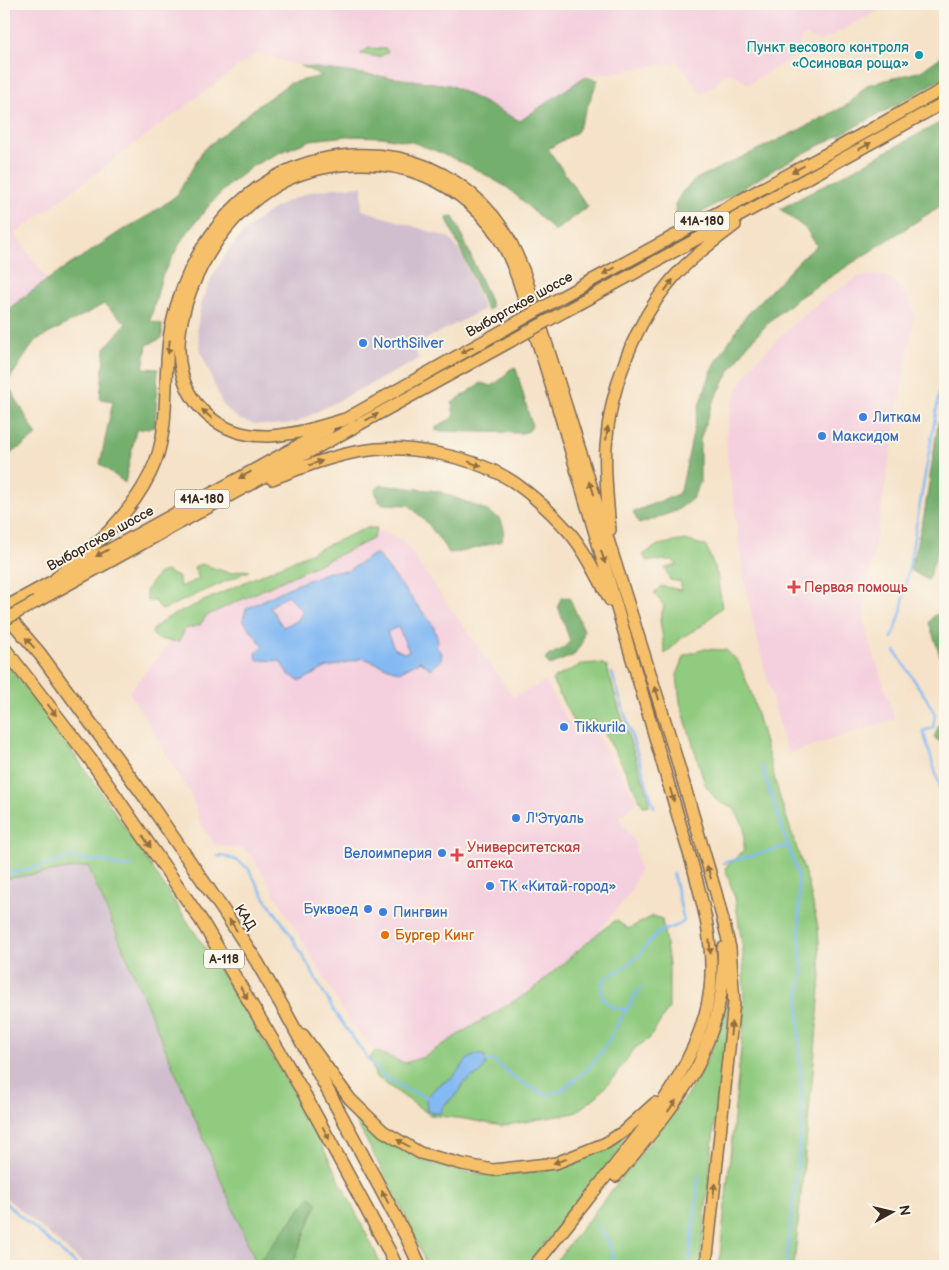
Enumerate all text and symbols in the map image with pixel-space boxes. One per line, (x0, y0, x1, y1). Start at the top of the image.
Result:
place label: Пункт весового контроля «Осиновая роща» (747, 39, 909, 72)
marker: Пункт весового контроля «Осиновая роща» (913, 49, 925, 61)
one-way arrow (858, 142, 872, 151)
one-way arrow (791, 165, 805, 174)
road number: 41А-180 (674, 212, 730, 230)
one-way arrow (602, 267, 615, 276)
street label: Выборгское шоссе (463, 268, 576, 341)
one-way arrow (663, 279, 674, 292)
place label: NorthSilver (373, 335, 444, 352)
marker: NorthSilver (357, 337, 369, 349)
one-way arrow (165, 340, 173, 356)
one-way arrow (460, 346, 475, 354)
one-way arrow (201, 408, 213, 420)
place label: Литкам (872, 409, 921, 426)
marker: Литкам (857, 411, 869, 423)
one-way arrow (364, 413, 379, 421)
one-way arrow (604, 425, 612, 441)
place label: Максидом (832, 428, 899, 445)
marker: Максидом (816, 430, 828, 442)
one-way arrow (309, 459, 324, 467)
one-way arrow (468, 460, 483, 468)
one-way arrow (238, 471, 252, 479)
one-way arrow (588, 481, 596, 496)
road number: 41А-180 (174, 489, 230, 508)
street label: Выборгское шоссе (44, 502, 157, 575)
one-way arrow (96, 549, 109, 558)
one-way arrow (599, 550, 607, 565)
place label: Первая помощь (804, 579, 908, 596)
marker: Первая помощь (788, 581, 800, 593)
one-way arrow (24, 637, 36, 649)
one-way arrow (652, 686, 660, 701)
one-way arrow (47, 703, 58, 716)
place label: Tikkurila (574, 719, 626, 736)
marker: Tikkurila (558, 721, 570, 733)
one-way arrow (668, 788, 676, 803)
place label: Л'Этуаль (525, 810, 584, 827)
marker: Л'Этуаль (510, 812, 522, 824)
one-way arrow (142, 835, 152, 849)
place label: Университетская аптека (467, 839, 580, 872)
place label: Велоимперия (344, 845, 432, 862)
marker: Велоимперия (436, 847, 448, 859)
marker: Университетская аптека (451, 849, 463, 861)
one-way arrow (705, 864, 713, 879)
place label: ТК «Китай-город» (500, 878, 617, 895)
marker: ТК «Китай-город» (484, 880, 496, 892)
street label: КАД (231, 901, 260, 933)
place label: Буквоед (303, 901, 358, 918)
marker: Буквоед (362, 903, 374, 915)
place label: Пингвин (393, 904, 448, 921)
marker: Пингвин (377, 906, 389, 918)
one-way arrow (228, 918, 237, 931)
place label: Бургер Кинг (395, 927, 475, 944)
marker: Бургер Кинг (379, 929, 391, 941)
one-way arrow (706, 940, 714, 956)
road number: А-118 (204, 950, 244, 969)
one-way arrow (240, 986, 249, 999)
one-way arrow (728, 1021, 736, 1037)
one-way arrow (667, 1099, 677, 1113)
one-way arrow (322, 1126, 330, 1141)
one-way arrow (396, 1139, 411, 1147)
one-way arrow (553, 1157, 568, 1165)
one-way arrow (710, 1182, 718, 1198)
north arrow (866, 1188, 916, 1238)
one-way arrow (381, 1189, 389, 1204)
text: N (895, 1204, 914, 1217)

